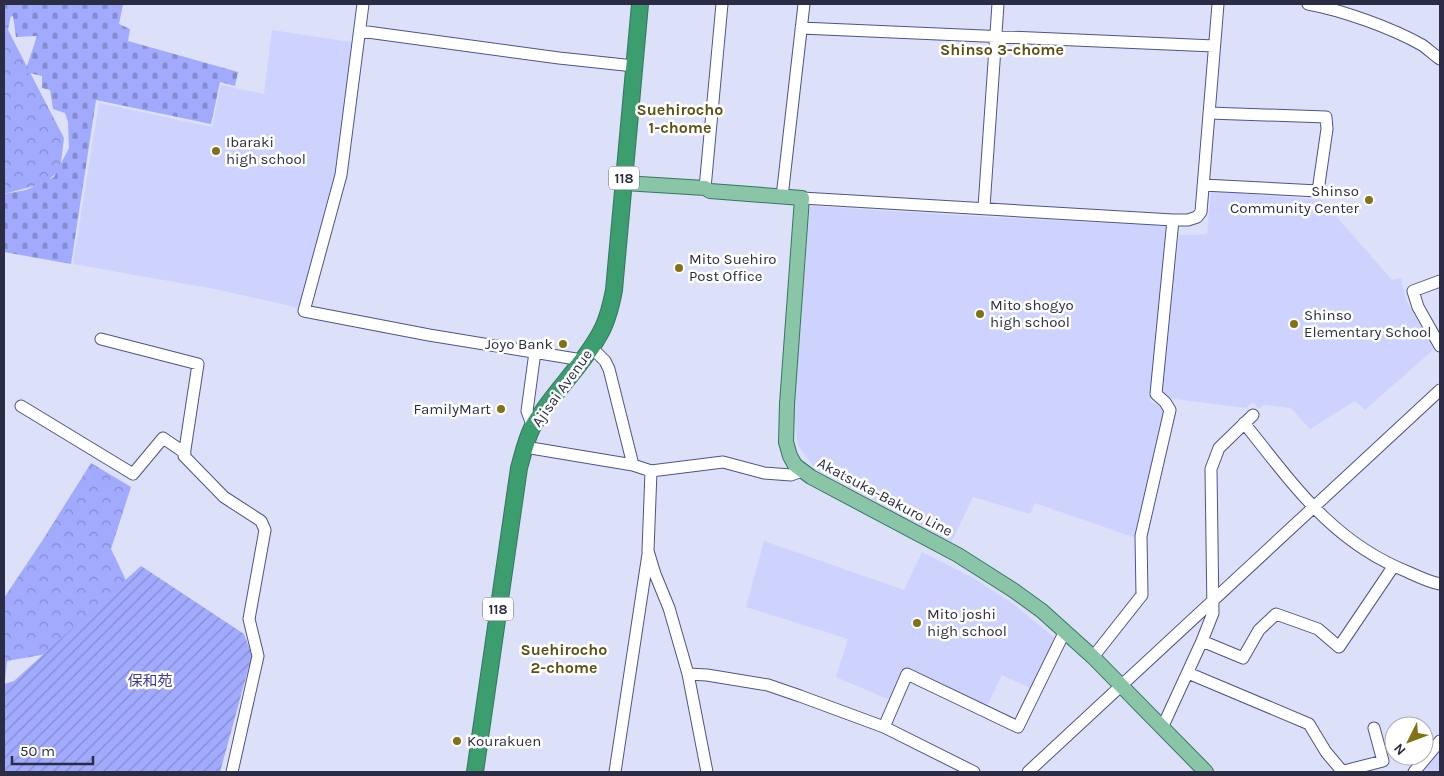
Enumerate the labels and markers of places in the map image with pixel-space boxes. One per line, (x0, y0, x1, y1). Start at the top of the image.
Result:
place label: Ibaraki high school (226, 133, 306, 168)
marker: Ibaraki high school (210, 145, 222, 157)
place label: Shinso Community Center (1230, 182, 1360, 217)
marker: Shinso Community Center (1363, 194, 1375, 206)
place label: Mito Suehiro Post Office (689, 250, 777, 285)
marker: Mito Suehiro Post Office (673, 262, 685, 274)
place label: Mito shogyo high school (990, 296, 1074, 331)
place label: Shinso Elementary School (1304, 306, 1431, 341)
marker: Mito shogyo high school (974, 308, 986, 320)
marker: Shinso Elementary School (1288, 318, 1300, 330)
place label: Joyo Bank (485, 335, 553, 353)
marker: Joyo Bank (557, 338, 569, 350)
place label: FamilyMart (414, 400, 491, 418)
marker: FamilyMart (495, 403, 507, 415)
place label: Mito joshi high school (927, 605, 1007, 640)
marker: Mito joshi high school (911, 617, 923, 629)
place label: Kourakuen (467, 732, 541, 750)
marker: Kourakuen (451, 735, 463, 747)

